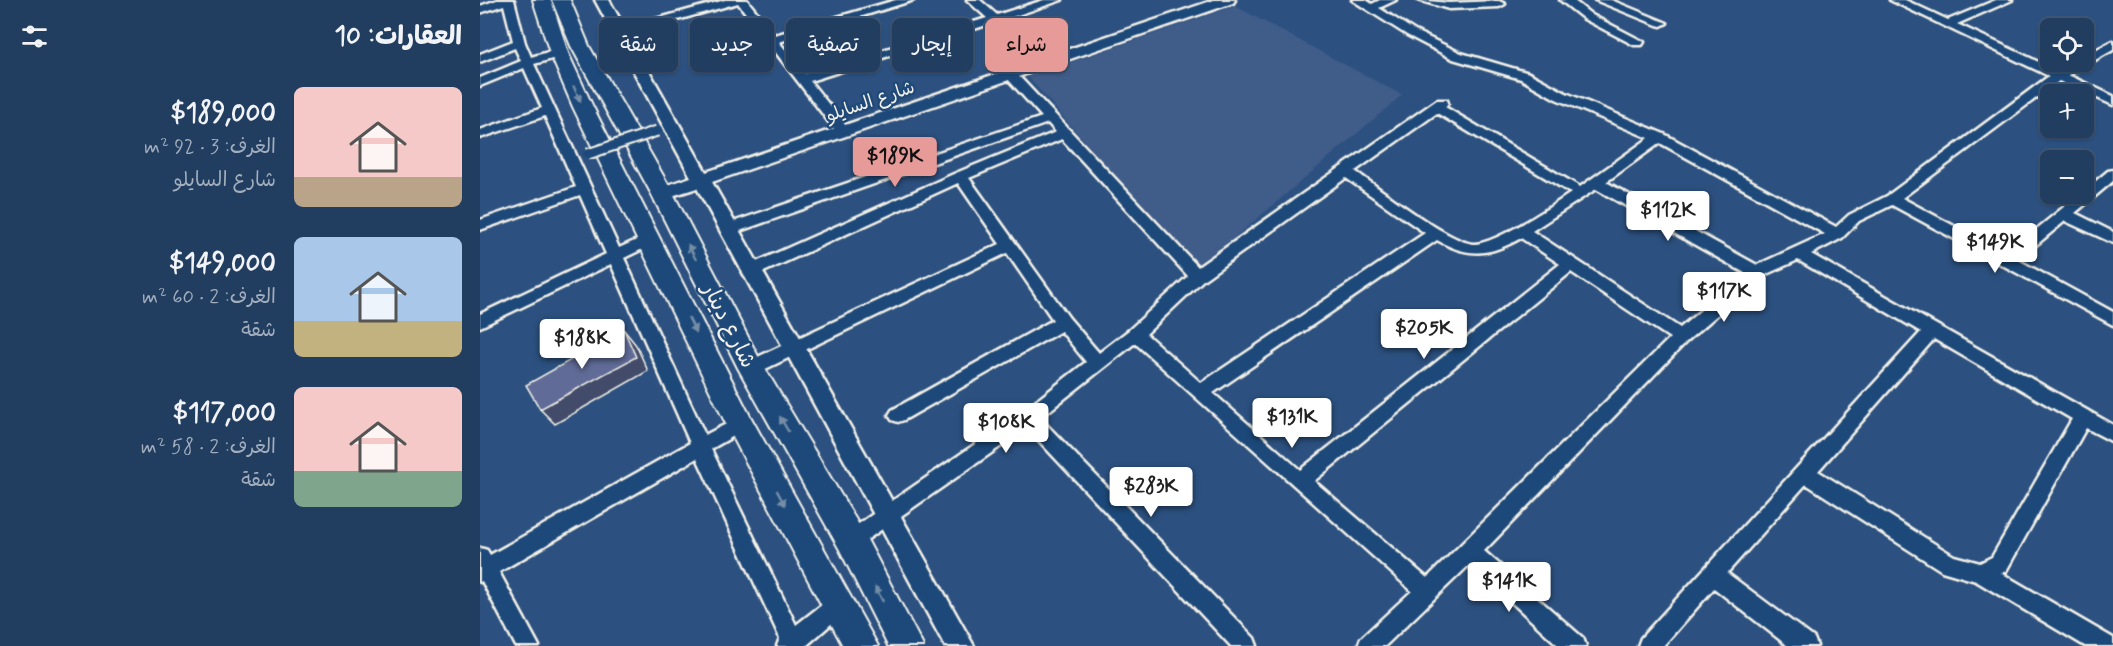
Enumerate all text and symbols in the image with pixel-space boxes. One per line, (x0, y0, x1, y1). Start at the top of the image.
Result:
chip: شقة (599, 18, 678, 72)
chip: جديد (690, 18, 774, 72)
chip: تصفية (786, 18, 880, 72)
chip: إيجار (892, 18, 973, 72)
chip: شراء (985, 18, 1068, 72)
map controls (2040, 18, 2094, 204)
button: locate (2040, 18, 2094, 72)
icon: filters (18, 20, 51, 53)
text: العقارات: 10 (334, 20, 462, 54)
street label: شارع السايلو (822, 76, 918, 129)
button: + (2040, 84, 2094, 138)
one-way arrow (573, 85, 582, 103)
text: $189,000 (170, 97, 276, 131)
icon: home (342, 111, 414, 183)
text: الغرف: 3 · 92 m² (144, 134, 276, 161)
pin: $189K (853, 137, 937, 188)
text: $189K (867, 143, 923, 170)
button: − (2040, 150, 2094, 204)
text: شارع السايلو (173, 167, 276, 194)
pin: $112K (1626, 191, 1710, 242)
text: $112K (1640, 197, 1696, 224)
pin: $149K (1953, 223, 2037, 274)
text: $149K (1966, 229, 2024, 256)
one-way arrow (687, 243, 697, 260)
text: $149,000 (169, 247, 276, 281)
icon: home (342, 261, 414, 333)
pin: $117K (1682, 272, 1766, 323)
street label: شارع دينار (694, 277, 761, 373)
text: $117K (1697, 278, 1751, 305)
text: الغرف: 2 · 60 m² (142, 284, 276, 311)
pin: $205K (1382, 309, 1466, 360)
text: $205K (1395, 315, 1453, 342)
one-way arrow (688, 316, 697, 333)
text: شقة (241, 317, 276, 344)
pin: $188K (540, 319, 624, 370)
text: $188K (554, 325, 610, 352)
text: $117,000 (173, 397, 276, 431)
pin: $131K (1250, 398, 1334, 449)
pin: $108K (964, 403, 1048, 454)
text: $131K (1266, 404, 1318, 431)
text: $108K (977, 409, 1035, 436)
icon: home (342, 411, 414, 483)
one-way arrow (778, 416, 789, 432)
text: الغرف: 2 · 58 m² (141, 434, 276, 461)
text: شقة (241, 467, 276, 494)
pin: $283K (1109, 467, 1193, 518)
text: $283K (1124, 473, 1178, 500)
one-way arrow (776, 490, 786, 507)
pin: $141K (1467, 562, 1551, 613)
text: $141K (1482, 568, 1536, 595)
one-way arrow (874, 585, 884, 602)

